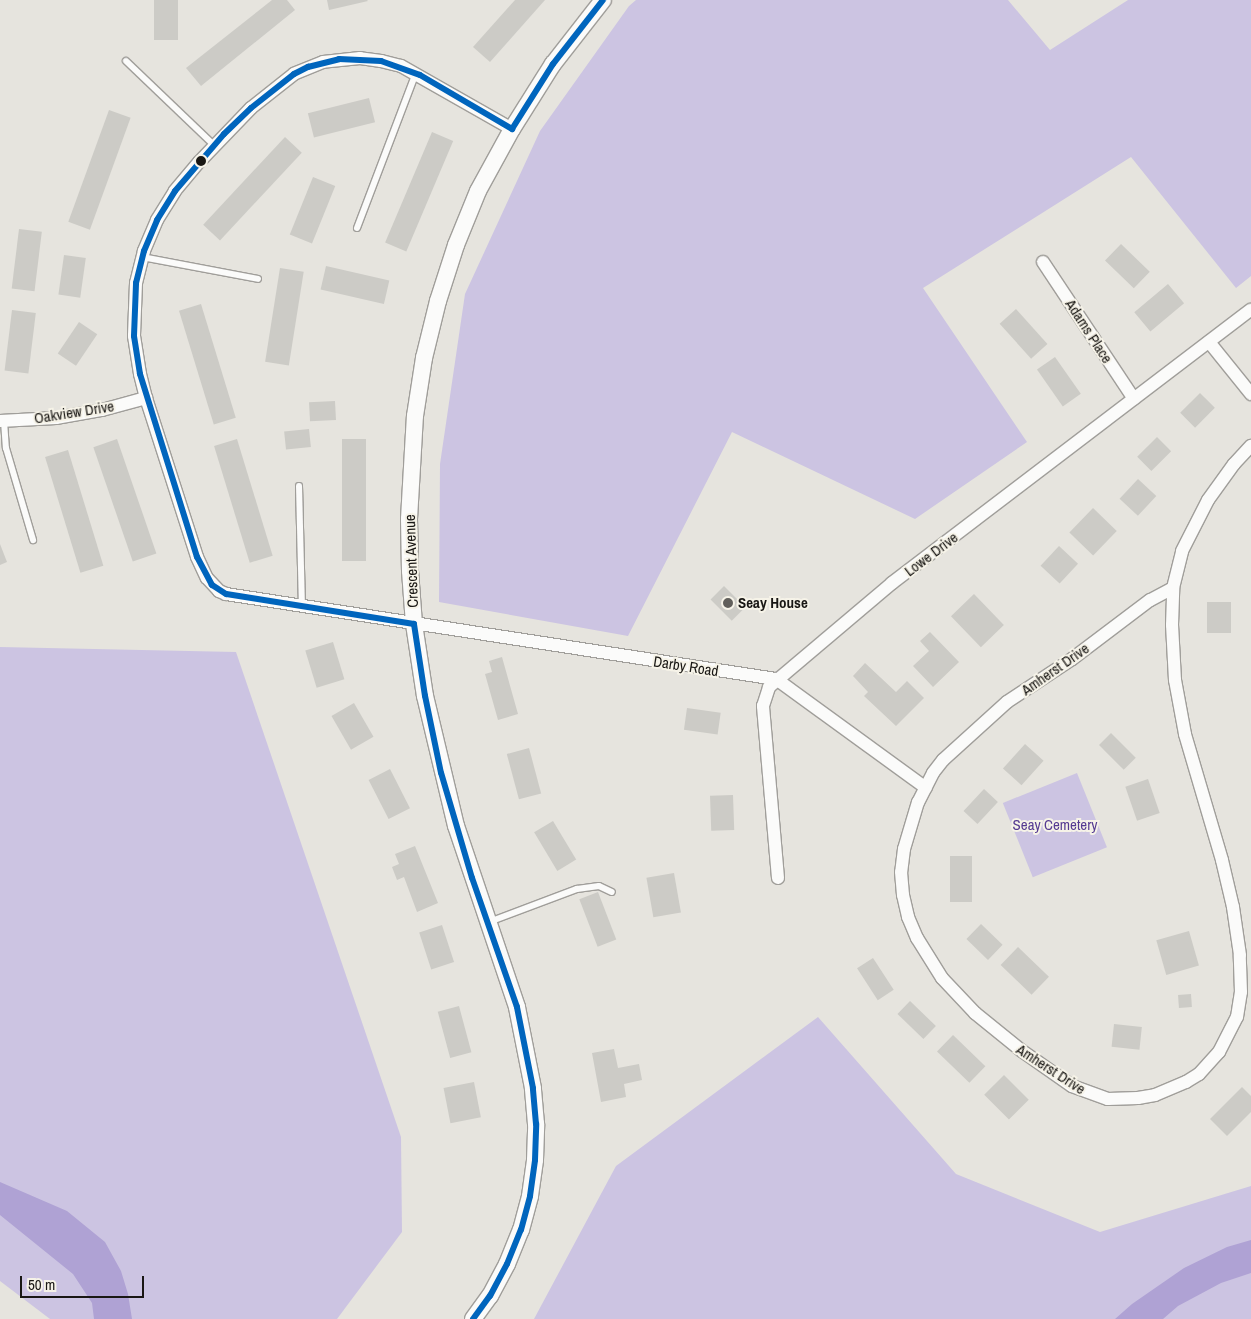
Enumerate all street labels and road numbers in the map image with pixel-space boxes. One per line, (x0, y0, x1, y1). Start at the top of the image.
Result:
street label: Adams Place (1062, 296, 1116, 366)
street label: Oakview Drive (33, 397, 115, 427)
street label: Crescent Avenue (400, 514, 422, 608)
street label: Lowe Drive (901, 528, 961, 580)
street label: Amherst Drive (1018, 639, 1092, 699)
street label: Darby Road (652, 652, 720, 680)
street label: Amherst Drive (1013, 1040, 1089, 1098)

